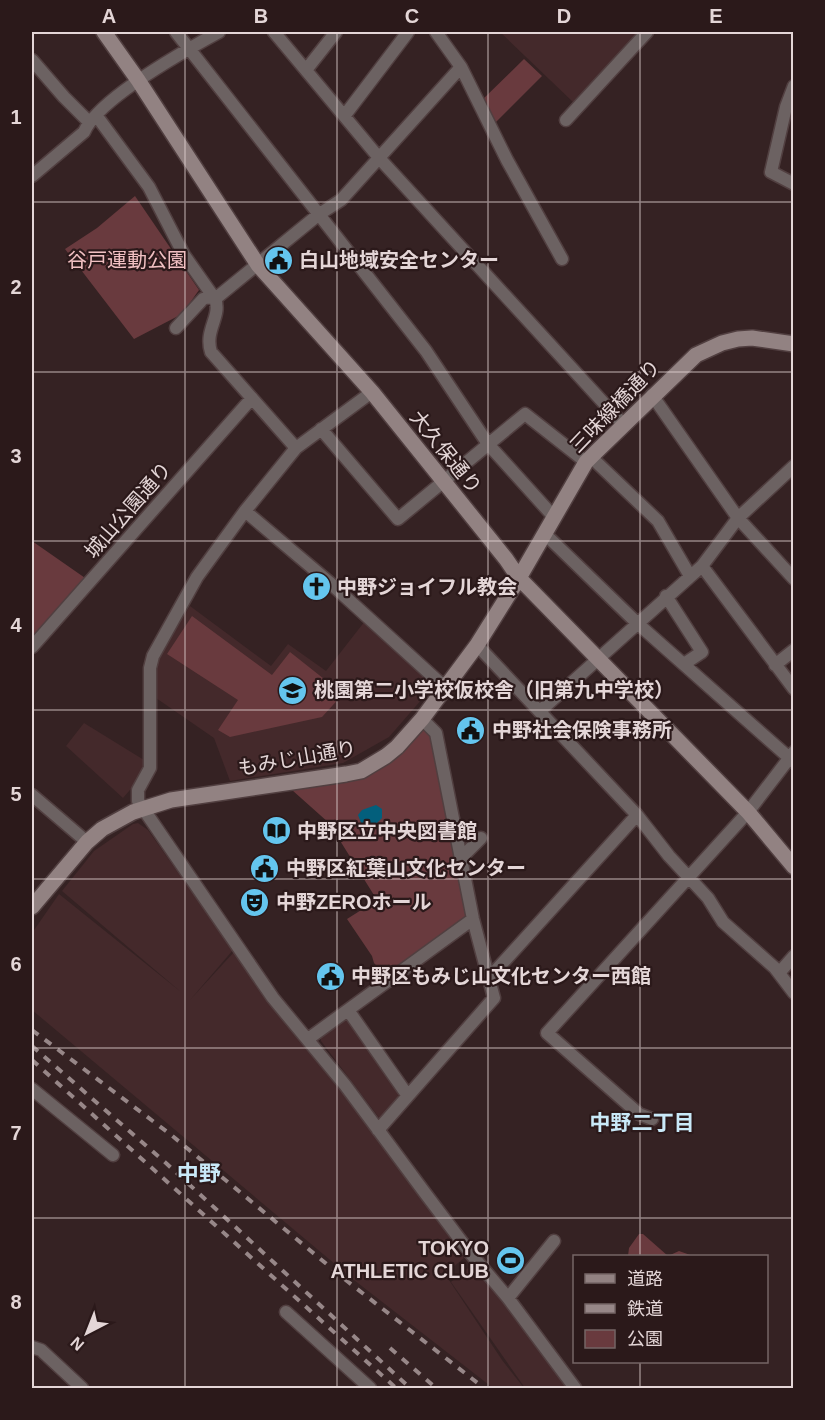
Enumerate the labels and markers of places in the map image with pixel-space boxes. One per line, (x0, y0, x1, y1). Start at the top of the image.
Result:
public building icon: 白山地域安全センター (262, 244, 294, 276)
place label: 白山地域安全センター (299, 249, 499, 271)
church icon: 中野ジョイフル教会 (300, 571, 332, 603)
place label: 中野ジョイフル教会 (337, 576, 517, 598)
school or university icon: 桃園第二小学校仮校舎（旧第九中学校） (277, 674, 309, 706)
place label: 桃園第二小学校仮校舎（旧第九中学校） (314, 679, 674, 701)
public building icon: 中野社会保険事務所 (455, 714, 487, 746)
place label: 中野社会保険事務所 (492, 719, 672, 741)
library icon: 中野区立中央図書館 (260, 815, 292, 847)
place label: 中野区立中央図書館 (297, 820, 477, 842)
public building icon: 中野区紅葉山文化センター (249, 852, 281, 884)
place label: 中野区紅葉山文化センター (286, 857, 526, 879)
theatre icon: 中野ZEROホール (239, 886, 271, 918)
place label: 中野ZEROホール (276, 891, 432, 913)
public building icon: 中野区もみじ山文化センター西館 (314, 960, 346, 992)
place label: 中野区もみじ山文化センター西館 (351, 965, 651, 987)
place label: TOKYO ATHLETIC CLUB (331, 1237, 489, 1282)
sports icon: TOKYO ATHLETIC CLUB (494, 1244, 526, 1276)

